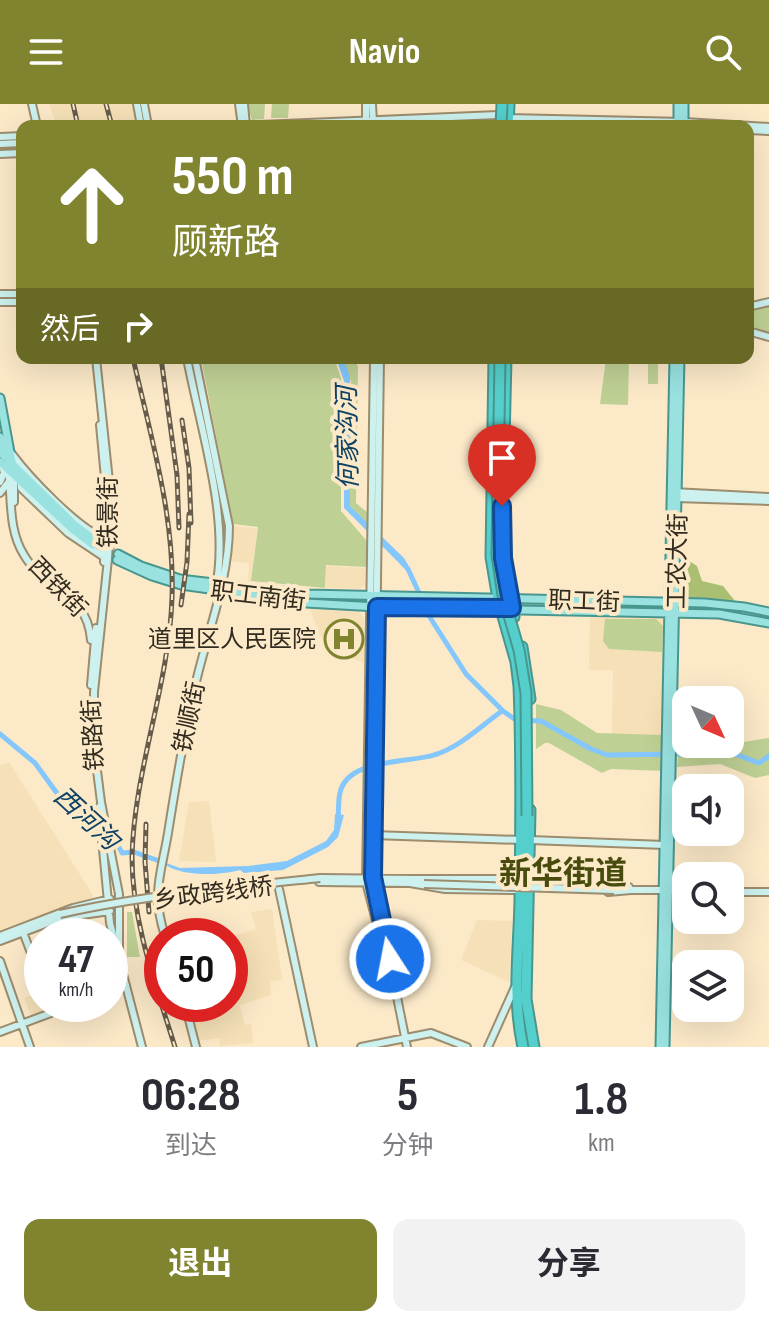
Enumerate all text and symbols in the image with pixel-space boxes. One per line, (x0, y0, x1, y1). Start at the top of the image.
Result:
icon: menu (24, 30, 68, 74)
icon: search (701, 30, 745, 74)
text: Navio (349, 31, 420, 74)
text: 550 m (172, 144, 294, 211)
icon: ahead (40, 152, 144, 256)
text: 顾新路 (172, 222, 280, 265)
icon: right (116, 304, 160, 348)
text: 然后 (40, 312, 100, 348)
water label: 何家沟河 (332, 381, 365, 490)
pin (468, 424, 536, 506)
icon: arrive (480, 436, 524, 480)
street label: 铁景街 (94, 476, 123, 548)
street label: 工农大街 (662, 513, 693, 609)
street label: 西铁街 (22, 551, 93, 623)
street label: 职工南街 (209, 576, 307, 617)
street label: 职工街 (547, 586, 620, 617)
hospital icon: 道里区人民医院 (323, 618, 365, 660)
place label: 道里区人民医院 (148, 625, 316, 654)
street label: 铁顺街 (168, 679, 211, 755)
north arrow (672, 686, 744, 758)
map controls (672, 686, 744, 1022)
street label: 铁路街 (77, 698, 110, 772)
button: sound (672, 774, 744, 846)
water label: 西河沟 (47, 781, 127, 859)
district label: 新华街道 (499, 855, 627, 894)
button: search (672, 862, 744, 934)
street label: 乡政跨线桥 (152, 872, 274, 915)
position arrow (348, 917, 432, 1001)
speed limit sign: 50 (144, 918, 248, 1022)
text: 47 (58, 936, 94, 984)
button: layers (672, 950, 744, 1022)
text: km/h (59, 978, 93, 1002)
text: 06:28 (141, 1067, 241, 1124)
text: 5 (397, 1067, 418, 1124)
text: 1.8 (575, 1071, 628, 1128)
text: km (588, 1128, 615, 1159)
text: 到达 (165, 1131, 217, 1162)
text: 分钟 (382, 1131, 434, 1162)
button: 退出 (24, 1219, 377, 1311)
button: 分享 (393, 1219, 745, 1311)

